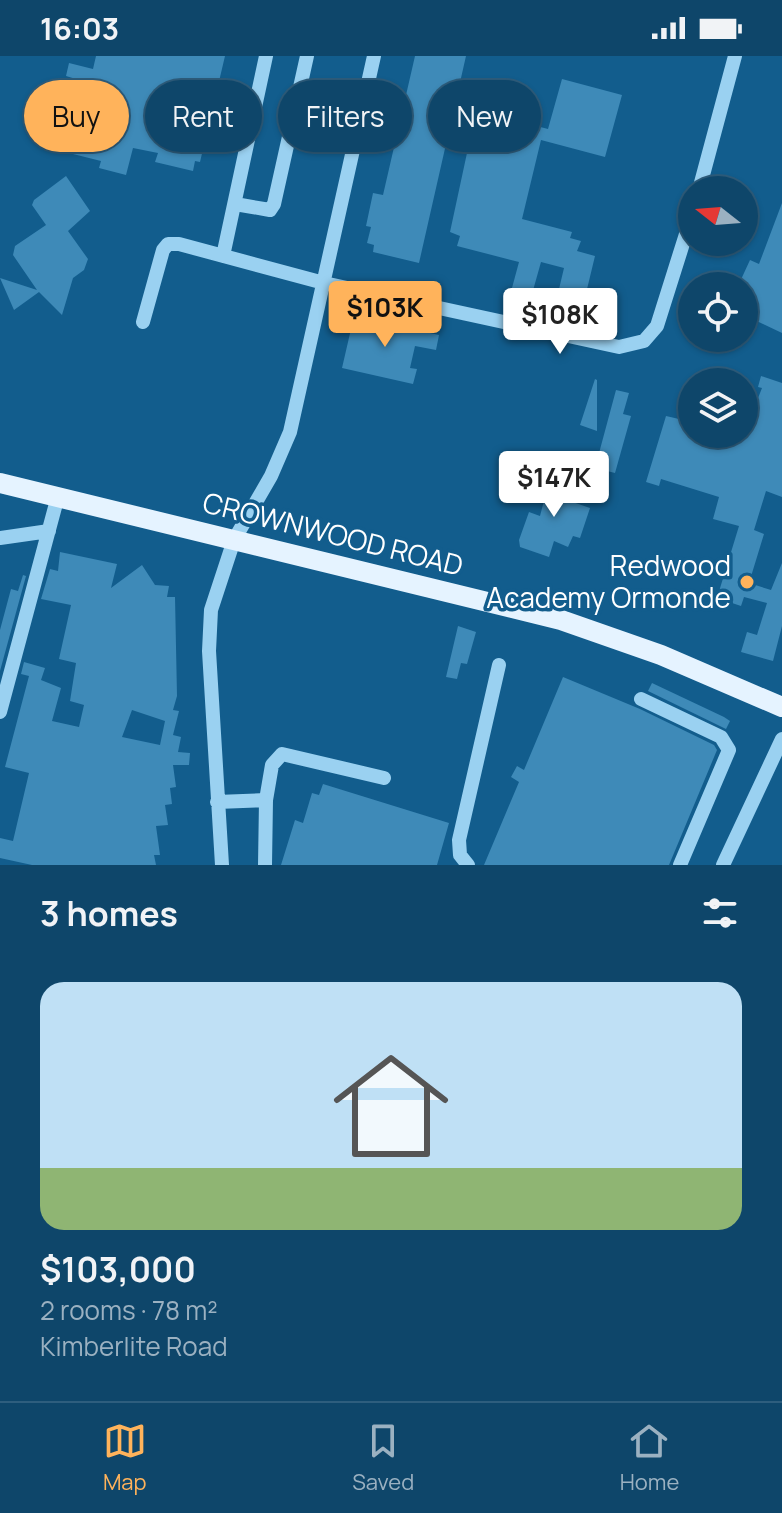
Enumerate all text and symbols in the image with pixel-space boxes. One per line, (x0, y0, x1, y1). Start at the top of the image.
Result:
text: 16:03 (40, 8, 119, 49)
chip: Buy (24, 80, 129, 152)
chip: Rent (145, 80, 262, 152)
chip: Filters (278, 80, 412, 152)
chip: New (428, 80, 541, 152)
north arrow (678, 176, 758, 256)
map controls (678, 176, 758, 448)
button: locate (678, 272, 758, 352)
pin: $103K (329, 281, 441, 349)
pin: $108K (504, 288, 616, 356)
text: $103K (347, 289, 423, 325)
text: $108K (521, 296, 599, 332)
button: layers (678, 368, 758, 448)
pin: $147K (498, 451, 610, 519)
text: $147K (517, 459, 591, 495)
street label: CROWNWOOD ROAD (199, 482, 467, 584)
place label: Redwood Academy Ormonde (486, 546, 731, 616)
marker: Redwood Academy Ormonde (738, 573, 756, 591)
text: 3 homes (40, 890, 178, 936)
icon: filters (698, 891, 742, 935)
icon: home (319, 1034, 463, 1178)
text: $103,000 (40, 1246, 196, 1292)
text: 2 rooms · 78 m² (40, 1292, 218, 1328)
text: Kimberlite Road (40, 1328, 228, 1364)
tab: Map (103, 1419, 147, 1497)
tab: Saved (352, 1419, 414, 1497)
tab: Home (620, 1419, 679, 1497)

